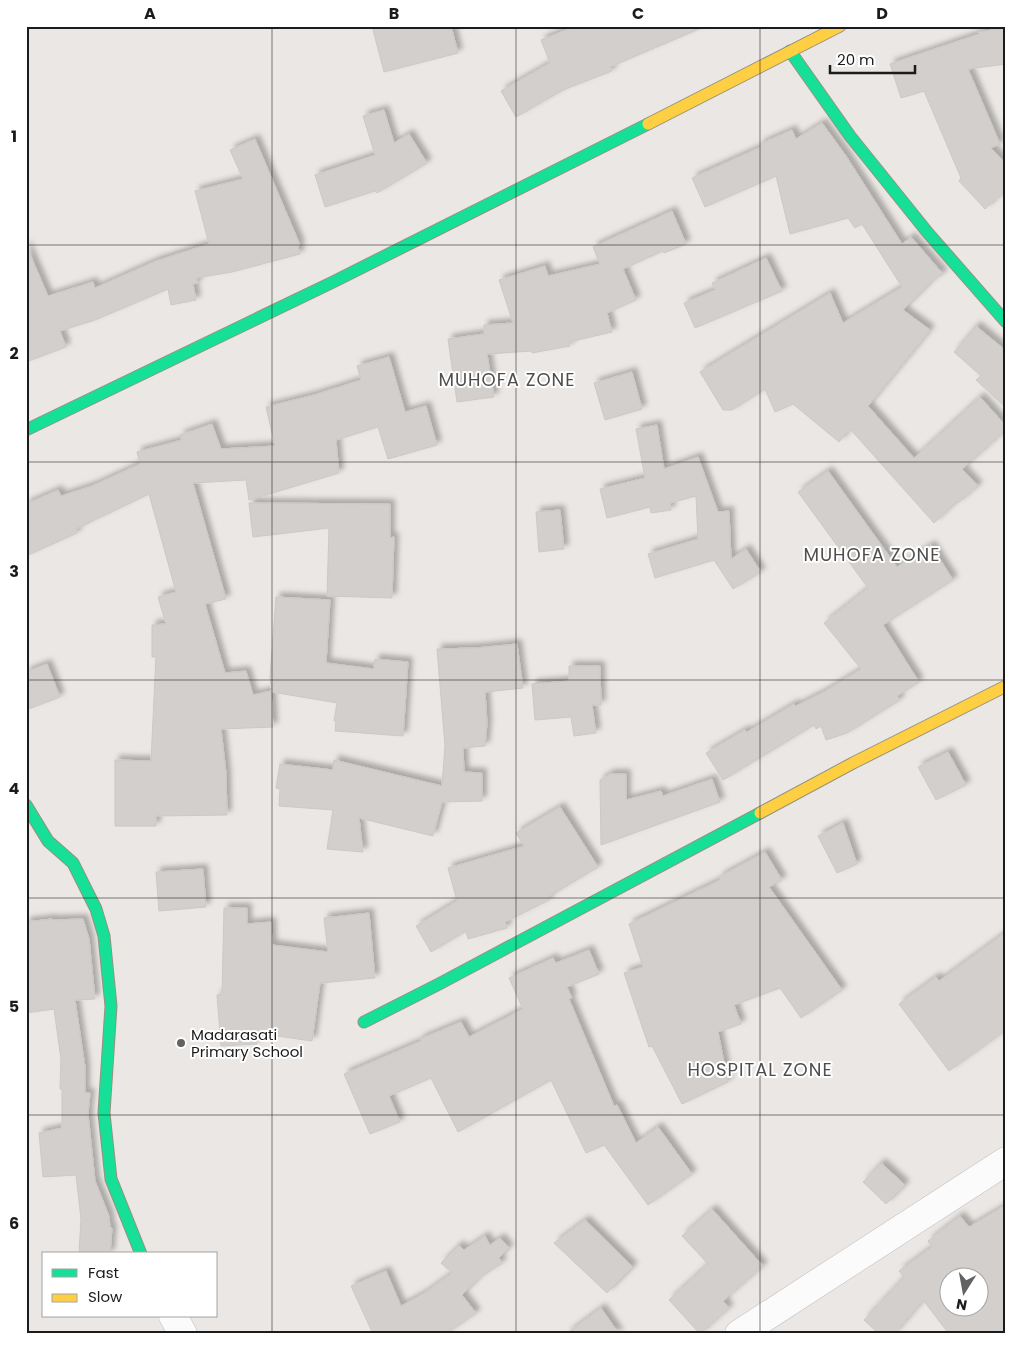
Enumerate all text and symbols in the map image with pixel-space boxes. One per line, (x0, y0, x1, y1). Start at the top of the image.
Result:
text: A (144, 2, 156, 25)
text: B (389, 2, 399, 25)
text: C (632, 2, 644, 25)
text: D (876, 2, 888, 25)
scale bar (830, 42, 914, 74)
text: 20 m (837, 49, 875, 70)
text: 1 (11, 125, 17, 148)
text: 2 (9, 342, 19, 365)
district label: MUHOFA ZONE (438, 367, 576, 392)
district label: MUHOFA ZONE (803, 542, 941, 567)
text: 3 (9, 560, 19, 583)
text: 4 (9, 777, 20, 800)
text: 5 (9, 995, 19, 1018)
place label: Madarasati Primary School (191, 1024, 303, 1062)
marker: Madarasati Primary School (175, 1037, 187, 1049)
district label: HOSPITAL ZONE (687, 1057, 833, 1082)
text: 6 (9, 1212, 19, 1235)
legend (42, 1252, 218, 1318)
text: Fast (88, 1262, 119, 1283)
north arrow (940, 1268, 990, 1318)
text: Slow (88, 1286, 123, 1307)
text: N (954, 1294, 969, 1316)

